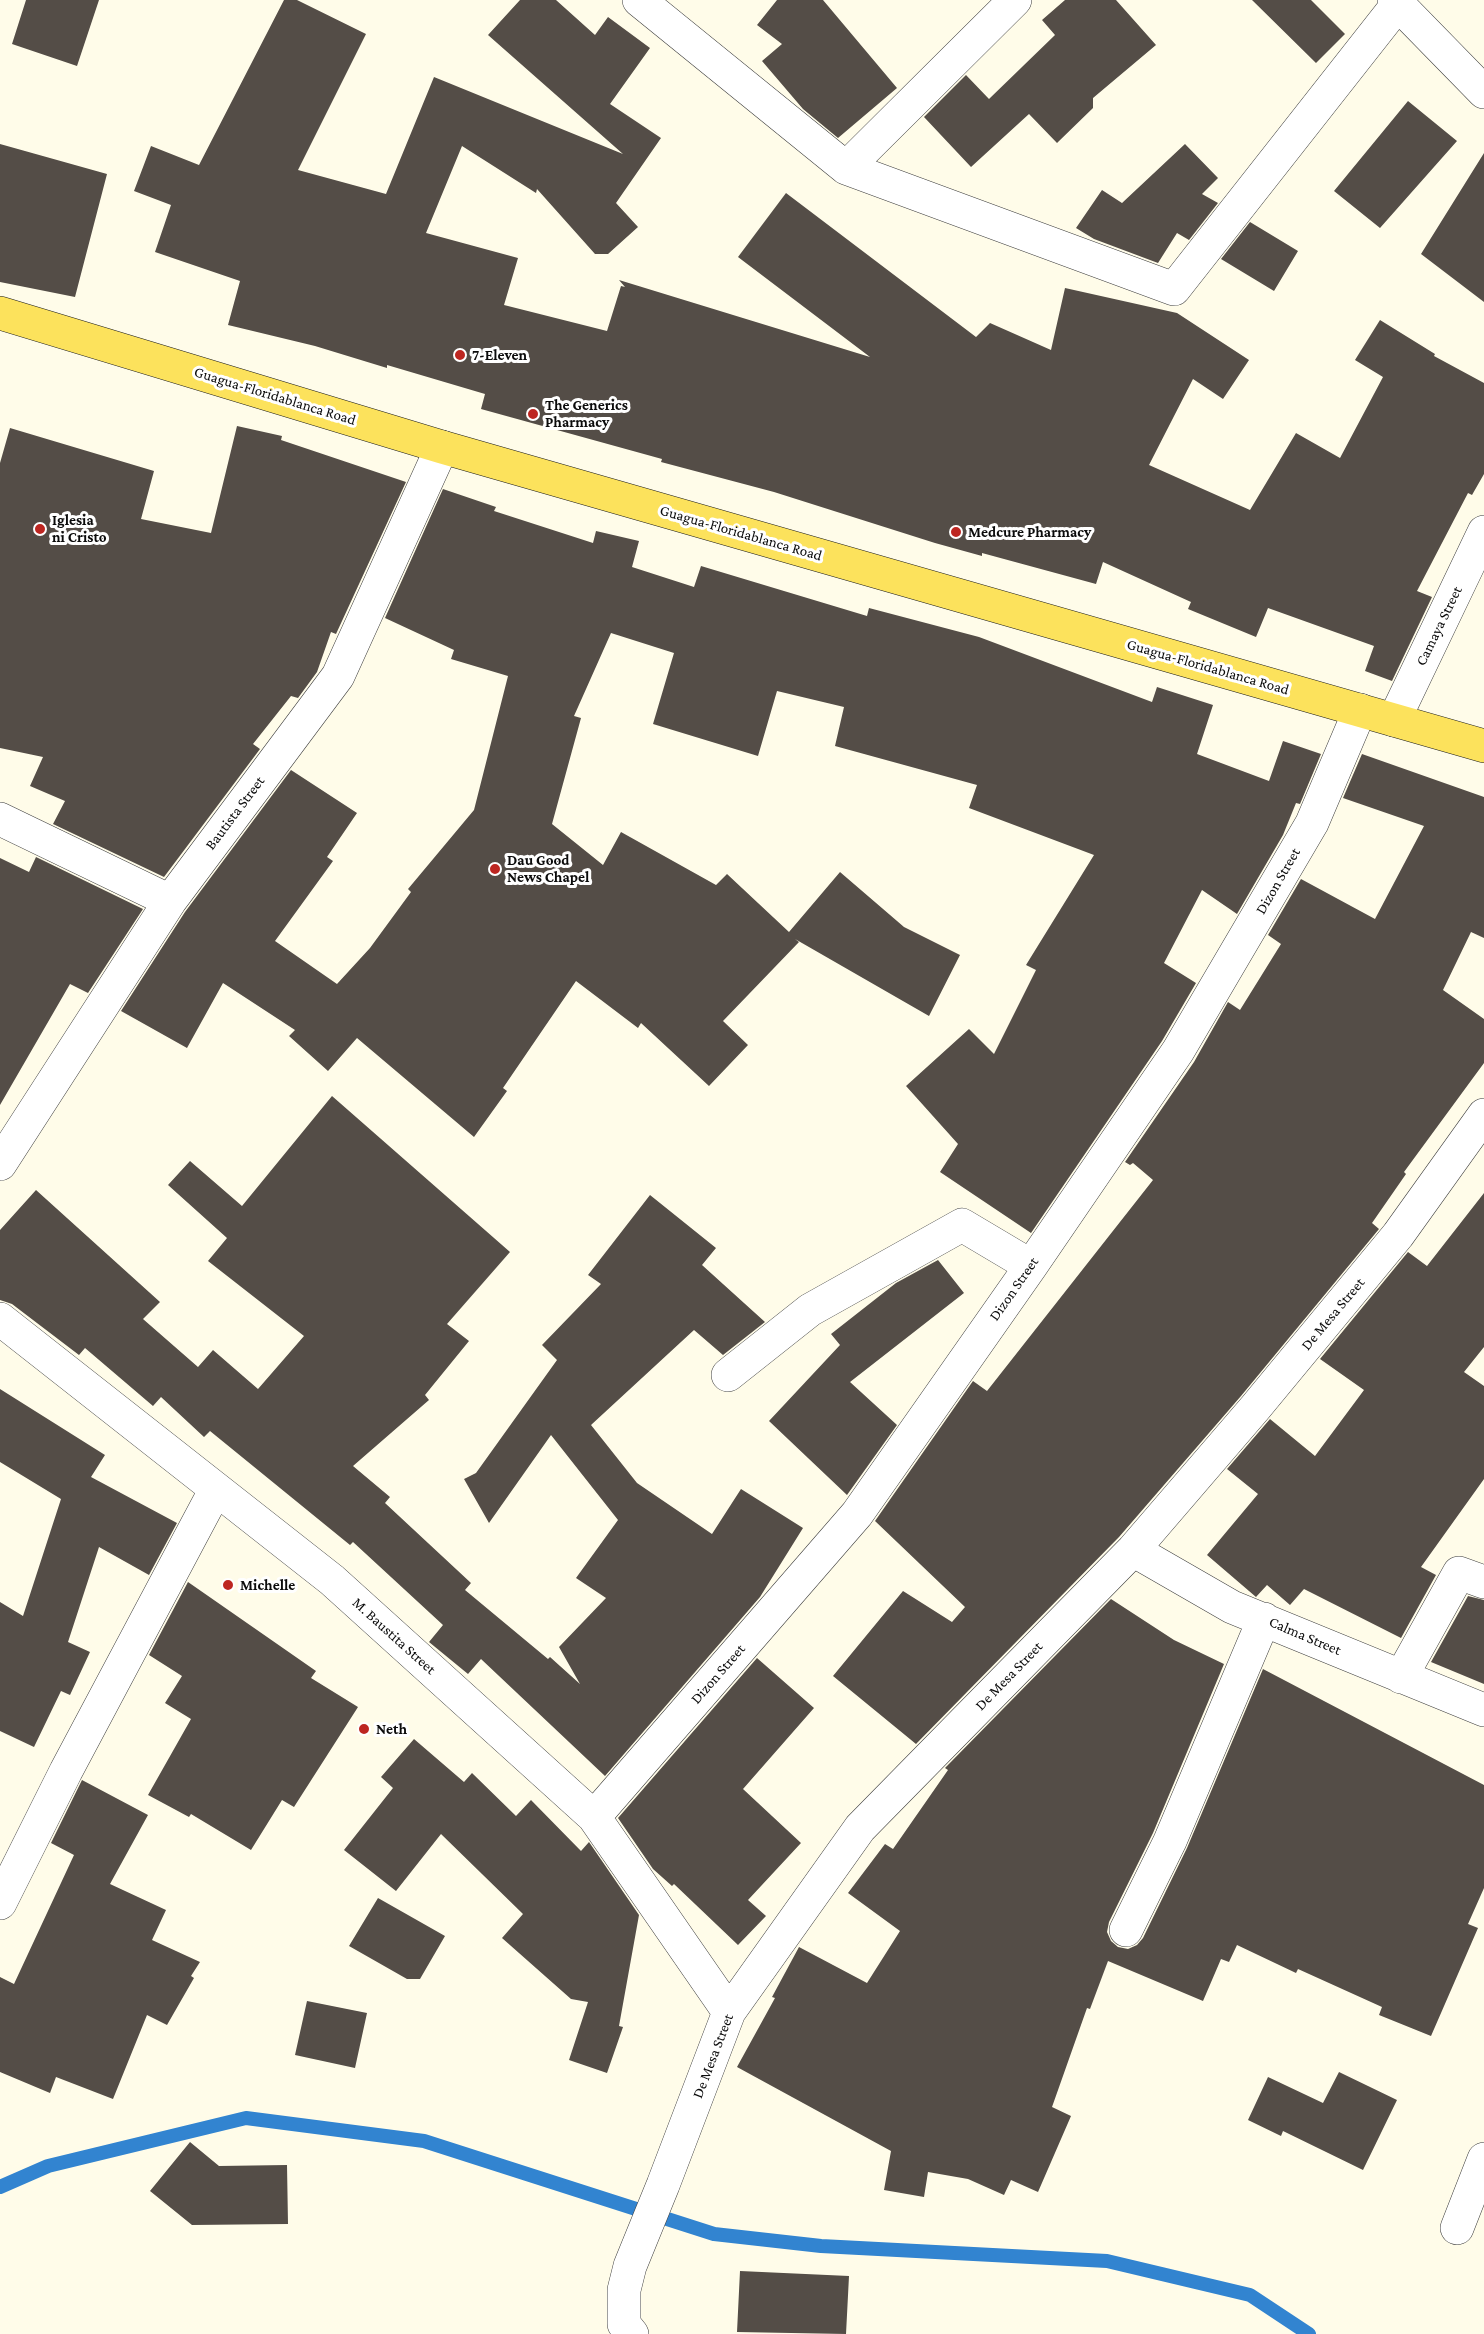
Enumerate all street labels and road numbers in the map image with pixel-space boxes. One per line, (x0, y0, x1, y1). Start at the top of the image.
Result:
street label: Guagua-Floridablanca Road (192, 363, 358, 429)
street label: Guagua-Floridablanca Road (658, 501, 824, 565)
street label: Camaya Street (1412, 583, 1466, 669)
street label: Guagua-Floridablanca Road (1125, 635, 1291, 699)
street label: Bautista Street (201, 773, 269, 853)
street label: Dizon Street (1252, 845, 1304, 917)
street label: Dizon Street (985, 1254, 1043, 1324)
street label: De Mesa Street (1297, 1274, 1369, 1354)
street label: M. Baustita Street (348, 1594, 440, 1678)
street label: Calma Street (1266, 1613, 1344, 1659)
street label: De Mesa Street (972, 1638, 1046, 1714)
street label: Dizon Street (687, 1640, 749, 1708)
street label: De Mesa Street (689, 2011, 737, 2101)

